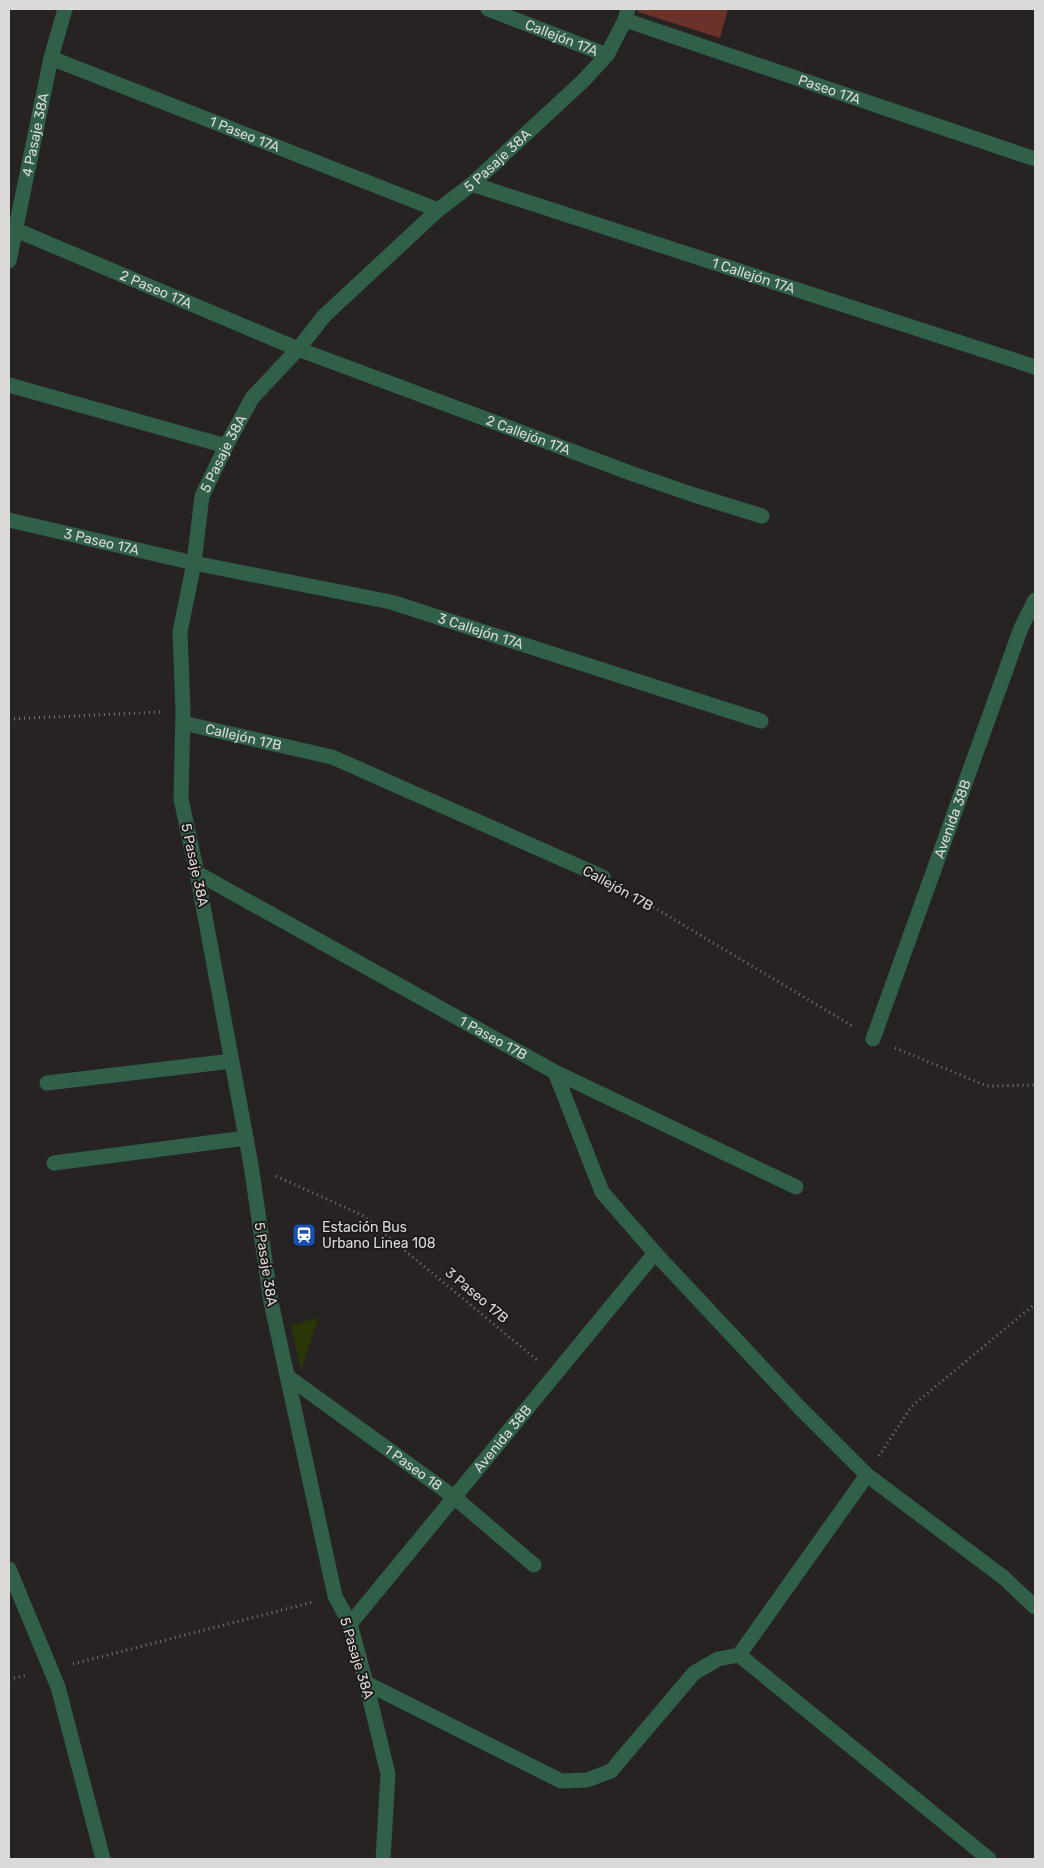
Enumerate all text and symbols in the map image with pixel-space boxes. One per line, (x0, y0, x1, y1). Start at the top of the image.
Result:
street label: Callejón 17A (522, 16, 601, 60)
street label: Paseo 17A (796, 71, 863, 108)
street label: 4 Pasaje 38A (19, 91, 53, 178)
street label: 1 Paseo 17A (207, 113, 283, 156)
street label: 5 Pasaje 38A (461, 125, 535, 196)
street label: 1 Callejón 17A (710, 255, 798, 298)
street label: 2 Paseo 17A (117, 267, 195, 313)
street label: 5 Pasaje 38A (197, 411, 251, 495)
street label: 2 Callejón 17A (484, 412, 573, 459)
street label: 3 Paseo 17A (62, 525, 141, 559)
street label: 3 Callejón 17A (436, 610, 526, 653)
street label: Callejón 17B (204, 720, 283, 754)
street label: Avenida 38B (931, 777, 975, 861)
street label: 5 Pasaje 38A (177, 822, 212, 909)
street label: Callejón 17B (580, 862, 656, 915)
street label: 1 Paseo 17B (456, 1012, 530, 1064)
place label: Estación Bus Urbano Linea 108 (322, 1219, 436, 1252)
street label: 5 Pasaje 38A (250, 1221, 281, 1308)
station icon: Estación Bus Urbano Linea 108 (291, 1222, 317, 1248)
street label: 3 Paseo 17B (442, 1264, 512, 1327)
street label: Avenida 38B (470, 1402, 536, 1476)
street label: 1 Paseo 18 (381, 1441, 445, 1495)
street label: 5 Pasaje 38A (336, 1615, 377, 1702)

